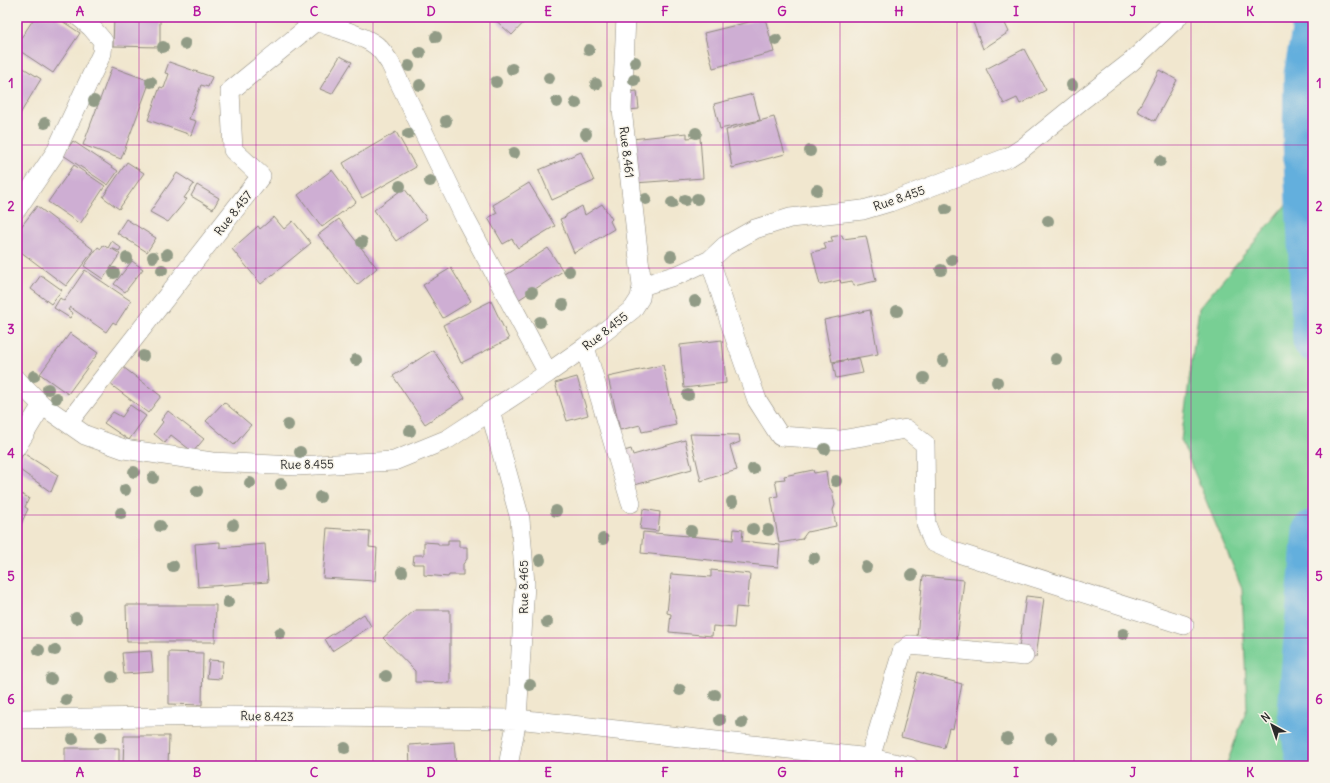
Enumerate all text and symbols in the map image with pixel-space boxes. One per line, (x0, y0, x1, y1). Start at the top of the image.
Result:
text: A (76, 3, 85, 20)
text: B (193, 3, 202, 20)
text: C (310, 3, 319, 20)
text: D (426, 3, 436, 20)
text: E (544, 3, 552, 20)
text: F (661, 3, 669, 20)
text: G (777, 3, 787, 20)
text: H (894, 3, 904, 20)
text: I (1013, 3, 1019, 20)
text: J (1130, 3, 1137, 20)
text: K (1246, 3, 1255, 20)
text: 1 (8, 75, 14, 92)
text: 1 (1316, 75, 1322, 92)
street label: Rue 8.461 (616, 125, 638, 179)
street label: Rue 8.455 (871, 182, 927, 214)
street label: Rue 8.457 (211, 188, 255, 238)
text: 2 (7, 198, 15, 215)
text: 2 (1315, 198, 1323, 215)
street label: Rue 8.455 (579, 308, 631, 353)
text: 3 (7, 321, 15, 338)
text: 3 (1315, 321, 1323, 338)
text: 4 (7, 445, 15, 462)
text: 4 (1315, 445, 1323, 462)
street label: Rue 8.455 (280, 456, 334, 472)
street label: Rue 8.465 (516, 560, 531, 614)
text: 5 (7, 568, 15, 585)
text: 5 (1315, 568, 1323, 585)
text: 6 (7, 691, 15, 708)
text: 6 (1315, 691, 1323, 708)
north arrow (1252, 705, 1292, 745)
street label: Rue 8.423 (240, 708, 294, 724)
text: N (1258, 710, 1273, 725)
text: A (76, 764, 85, 781)
text: B (193, 764, 202, 781)
text: C (310, 764, 319, 781)
text: D (426, 764, 436, 781)
text: E (544, 764, 552, 781)
text: F (661, 764, 669, 781)
text: G (777, 764, 787, 781)
text: H (894, 764, 904, 781)
text: I (1013, 764, 1019, 781)
text: J (1130, 764, 1137, 781)
text: K (1246, 764, 1255, 781)

